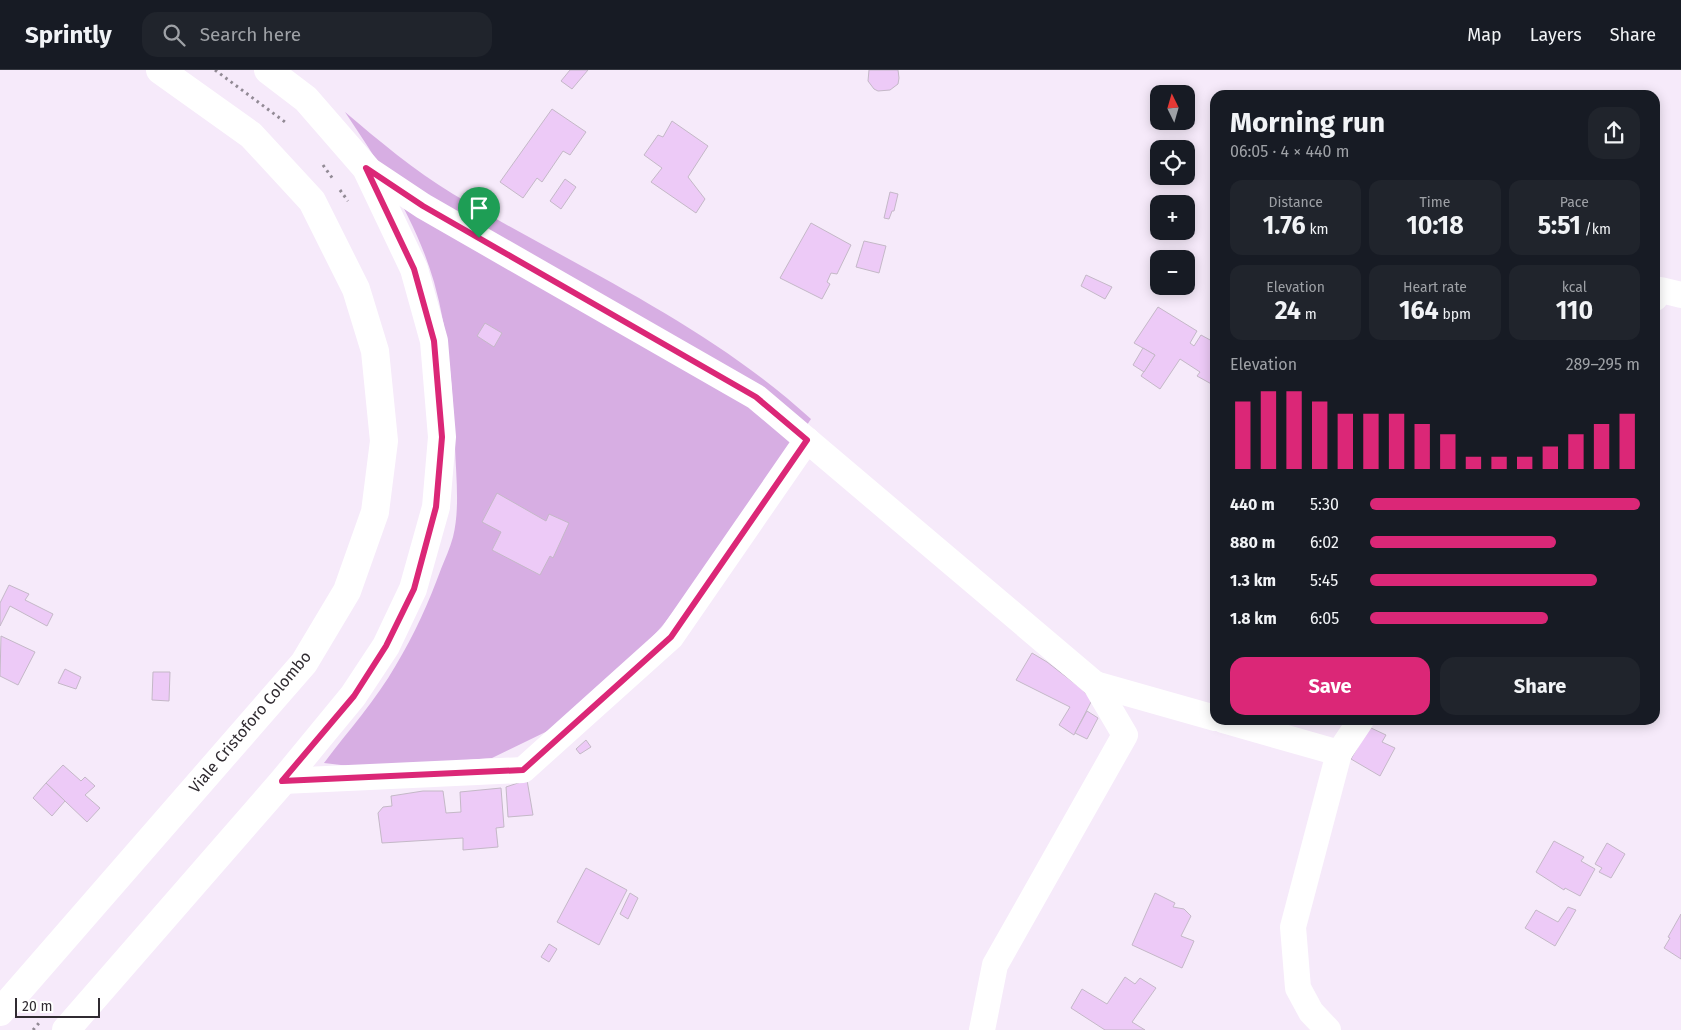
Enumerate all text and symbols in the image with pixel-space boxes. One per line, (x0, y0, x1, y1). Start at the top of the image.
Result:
search box (142, 12, 492, 57)
text: Sprintly (25, 21, 112, 49)
icon: search (160, 21, 188, 49)
text: Search here (200, 23, 301, 46)
text: Map (1467, 24, 1502, 46)
text: Layers (1530, 24, 1582, 46)
text: Share (1610, 24, 1656, 46)
north arrow (1150, 85, 1195, 130)
map controls (1150, 85, 1195, 295)
text: Morning run (1230, 106, 1385, 139)
button: share (1588, 107, 1640, 159)
button: locate (1150, 140, 1195, 185)
text: 06:05 · 4 × 440 m (1230, 142, 1349, 161)
pin (458, 187, 500, 238)
icon: arrive (465, 194, 493, 222)
text: Distance (1269, 194, 1323, 211)
text: Time (1420, 194, 1450, 211)
text: Pace (1560, 194, 1589, 211)
button: + (1150, 195, 1195, 240)
text: 1.76 (1263, 211, 1306, 241)
text: 10:18 (1406, 211, 1464, 241)
text: 5:51 (1538, 211, 1581, 241)
text: km (1306, 221, 1329, 238)
text: /km (1581, 221, 1611, 238)
button: − (1150, 250, 1195, 295)
text: Elevation (1266, 279, 1325, 296)
text: Heart rate (1403, 279, 1467, 296)
text: kcal (1562, 279, 1587, 296)
text: 24 (1275, 296, 1301, 326)
text: 164 (1399, 296, 1439, 326)
text: 110 (1556, 296, 1593, 326)
text: m (1301, 306, 1317, 323)
text: bpm (1439, 306, 1471, 323)
text: Elevation (1230, 355, 1297, 374)
text: 289–295 m (1566, 355, 1640, 374)
text: 440 m (1230, 495, 1275, 514)
text: 5:30 (1310, 495, 1339, 514)
text: 880 m (1230, 533, 1275, 552)
text: 6:02 (1310, 533, 1339, 552)
text: 1.3 km (1230, 571, 1276, 590)
text: 5:45 (1310, 571, 1338, 590)
text: 1.8 km (1230, 609, 1277, 628)
text: 6:05 (1310, 609, 1339, 628)
street label: Viale Cristoforo Colombo (185, 647, 315, 797)
button: Save (1230, 657, 1430, 715)
button: Share (1440, 657, 1640, 715)
scale bar (15, 995, 100, 1018)
text: 20 m (22, 998, 52, 1015)

